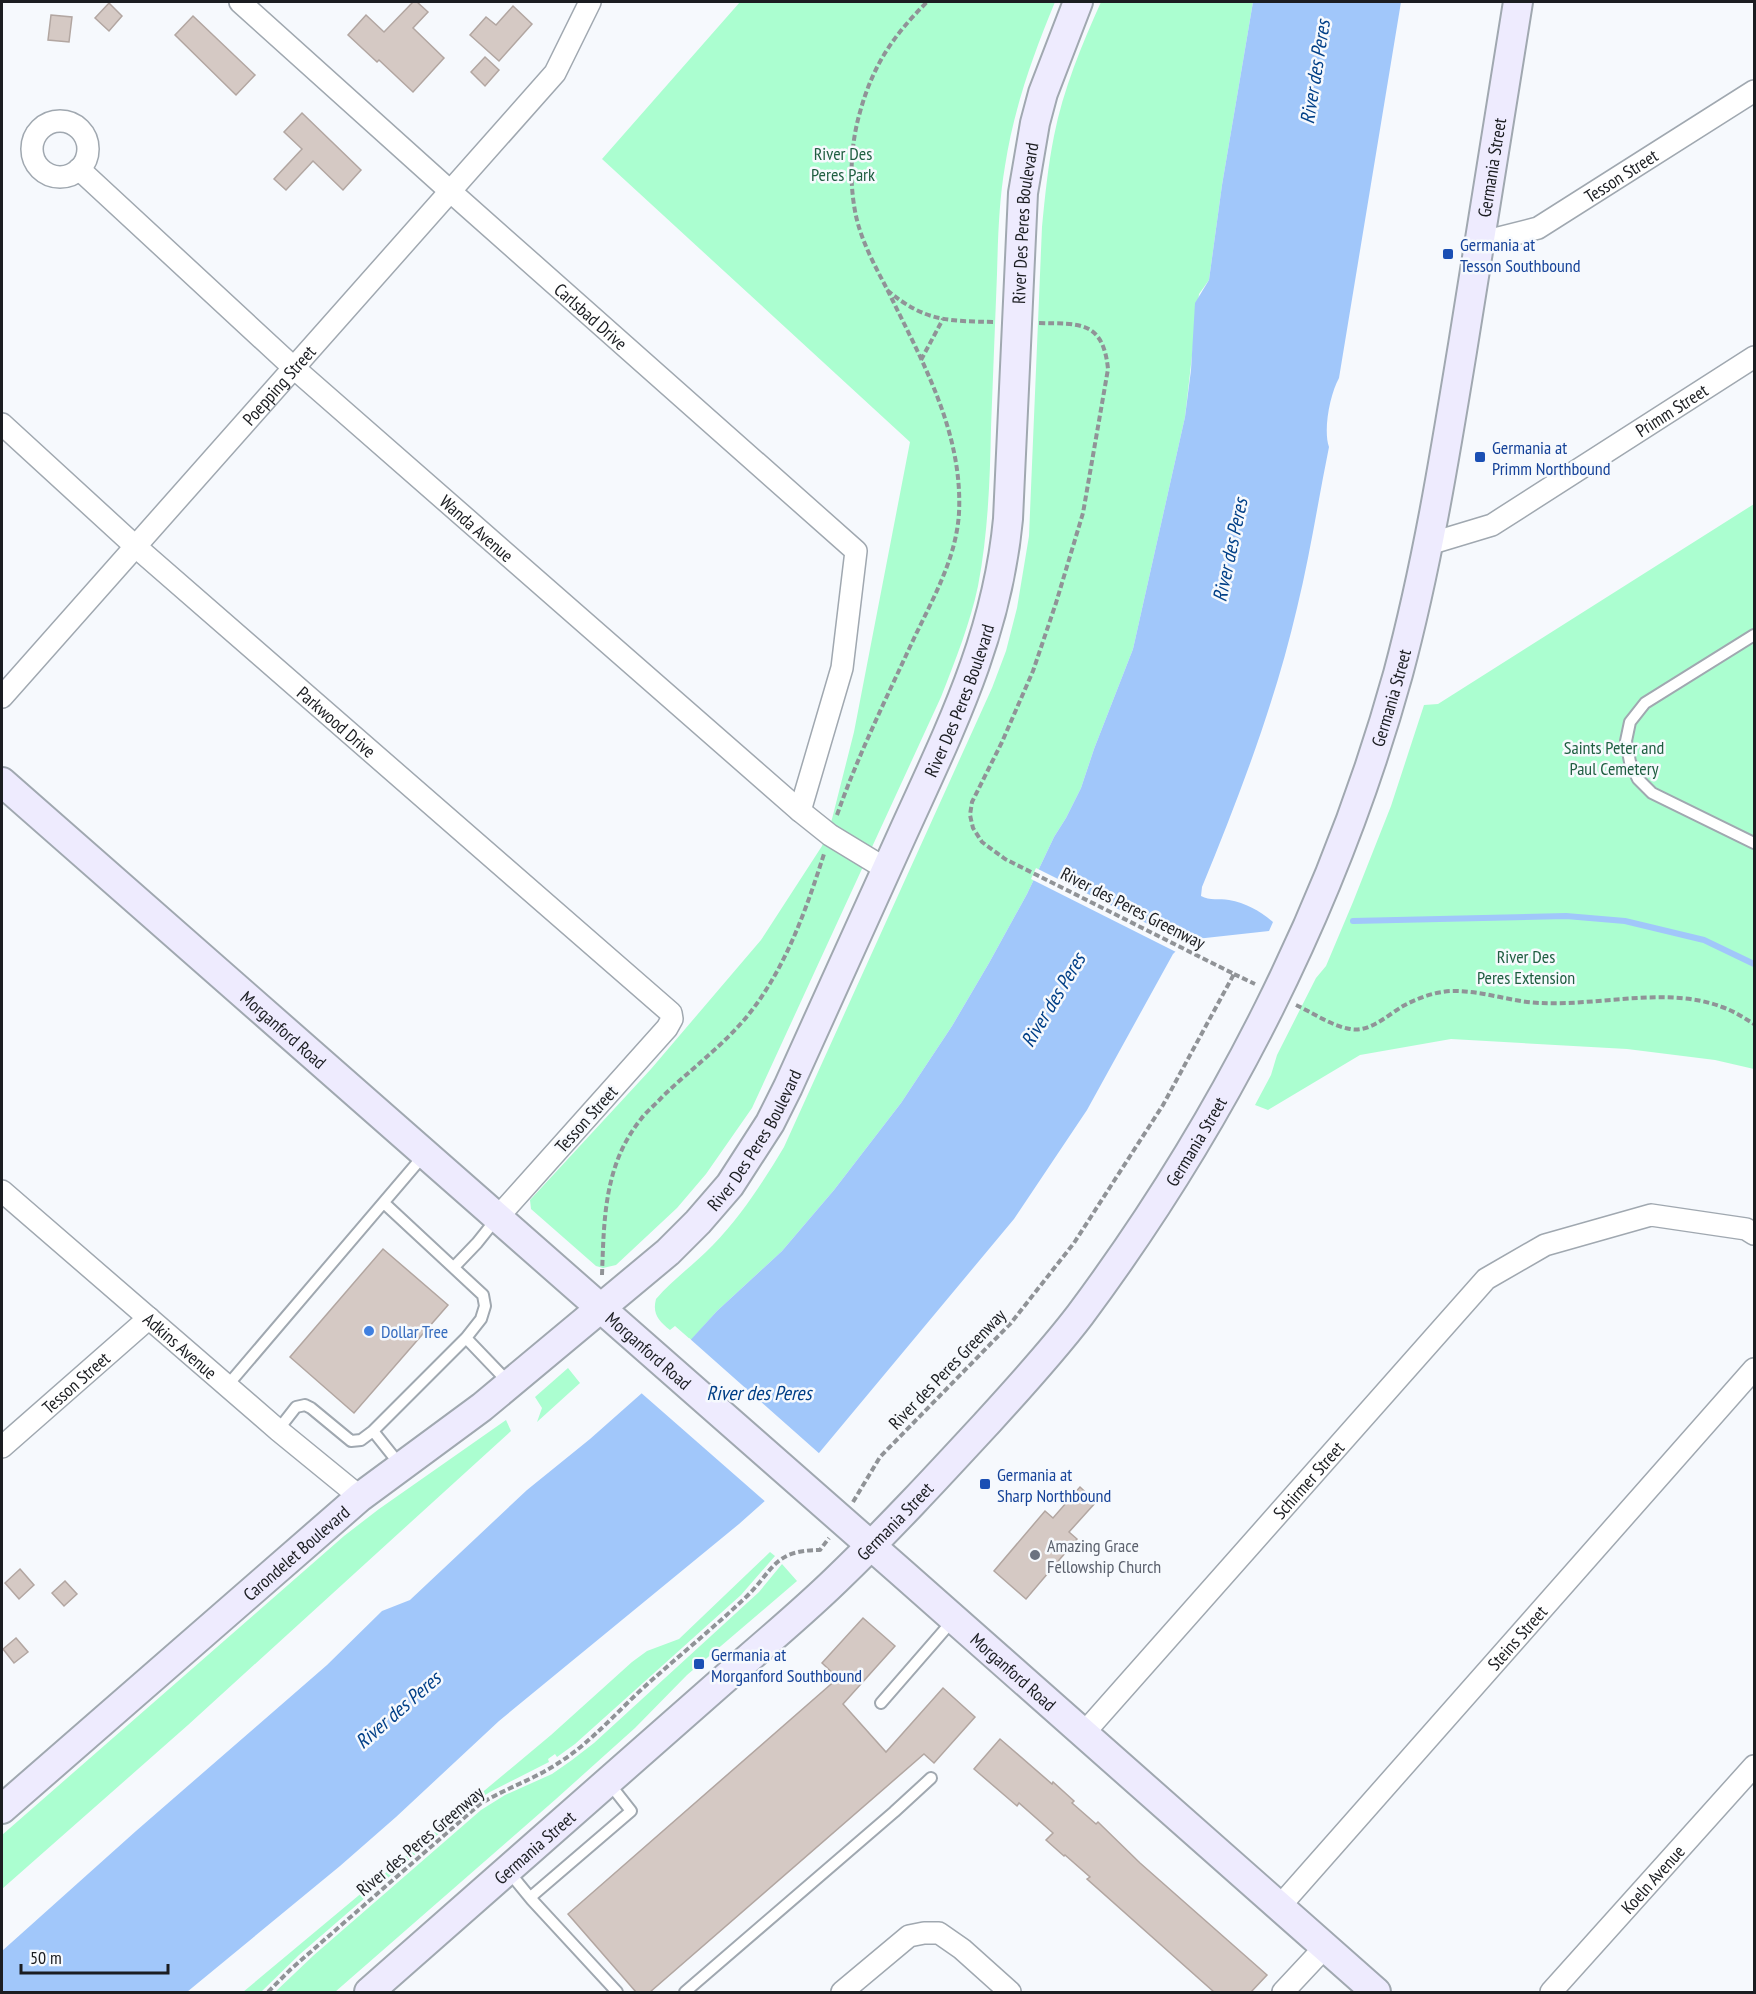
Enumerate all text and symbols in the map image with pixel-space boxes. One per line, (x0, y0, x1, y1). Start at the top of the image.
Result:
water label: River des Peres (1294, 16, 1336, 126)
street label: Germania Street (1472, 116, 1511, 219)
street label: River Des Peres Boulevard (1006, 141, 1043, 305)
park label: River Des Peres Park (811, 142, 875, 186)
street label: Tesson Street (1580, 144, 1662, 207)
place label: Germania at Tesson Southbound (1460, 233, 1581, 277)
marker: Germania at Tesson Southbound (1441, 247, 1455, 261)
street label: Carlsbad Drive (550, 278, 632, 354)
street label: Poepping Street (237, 340, 320, 430)
street label: Primm Street (1631, 378, 1712, 441)
place label: Germania at Primm Northbound (1492, 436, 1611, 480)
marker: Germania at Primm Northbound (1473, 450, 1487, 464)
street label: Wanda Avenue (435, 490, 518, 567)
water label: River des Peres (1206, 494, 1254, 604)
street label: River Des Peres Boulevard (919, 621, 999, 780)
street label: Germania Street (1366, 647, 1416, 749)
street label: Parkwood Drive (293, 681, 381, 762)
park label: Saints Peter and Paul Cemetery (1564, 736, 1664, 780)
street label: River des Peres Greenway (1057, 862, 1209, 954)
park label: River Des Peres Extension (1477, 945, 1575, 989)
water label: River des Peres (1015, 946, 1092, 1052)
street label: Morganford Road (236, 986, 331, 1073)
street label: River Des Peres Boulevard (702, 1066, 806, 1215)
street label: Tesson Street (550, 1081, 622, 1157)
street label: Germania Street (1160, 1092, 1231, 1190)
street label: River des Peres Greenway (883, 1304, 1011, 1434)
street label: Adkins Avenue (139, 1307, 222, 1384)
street label: Morganford Road (601, 1307, 696, 1394)
place label: Dollar Tree (381, 1320, 448, 1343)
marker: Dollar Tree (362, 1324, 376, 1338)
street label: Tesson Street (37, 1346, 114, 1418)
water label: River des Peres (707, 1380, 814, 1406)
street label: Schirmer Street (1268, 1436, 1349, 1524)
place label: Germania at Sharp Northbound (997, 1463, 1111, 1507)
street label: Germania Street (852, 1477, 938, 1565)
marker: Germania at Sharp Northbound (978, 1477, 992, 1491)
street label: Carondelet Boulevard (238, 1500, 354, 1605)
place label: Amazing Grace Fellowship Church (1047, 1534, 1161, 1578)
marker: Amazing Grace Fellowship Church (1028, 1548, 1042, 1562)
street label: Steins Street (1482, 1600, 1552, 1675)
street label: Morganford Road (966, 1628, 1061, 1715)
place label: Germania at Morganford Southbound (711, 1643, 862, 1687)
marker: Germania at Morganford Southbound (692, 1657, 706, 1671)
water label: River des Peres (350, 1664, 448, 1754)
street label: River des Peres Greenway (352, 1781, 489, 1901)
street label: Germania Street (489, 1805, 580, 1889)
street label: Koeln Avenue (1616, 1840, 1689, 1918)
scale bar (21, 1937, 168, 1975)
text: 50 m (30, 1946, 62, 1969)

